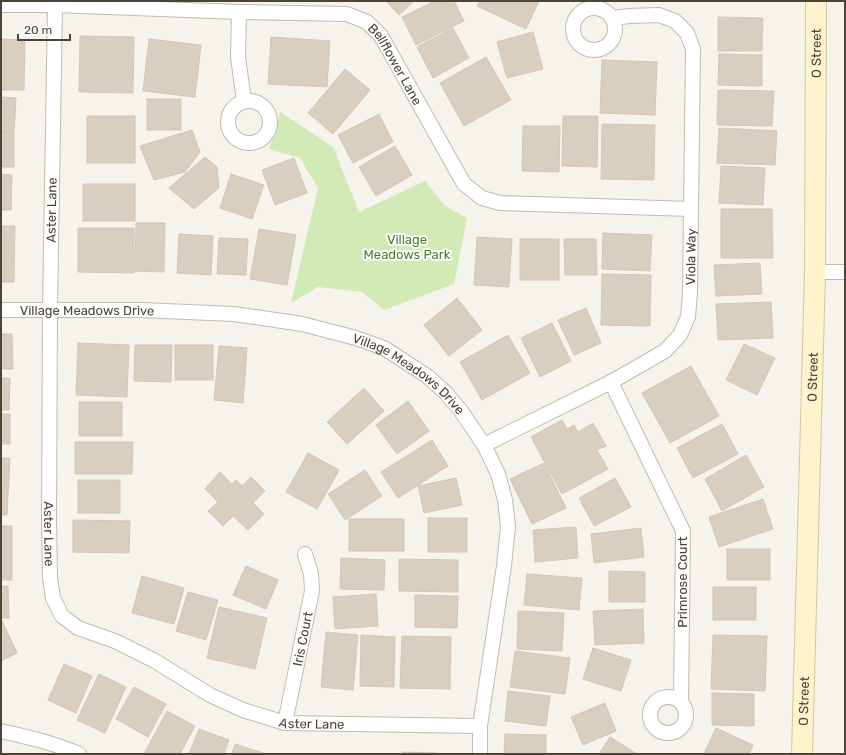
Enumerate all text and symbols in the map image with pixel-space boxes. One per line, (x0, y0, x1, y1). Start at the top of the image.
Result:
scale bar (18, 16, 70, 42)
street label: Bellflower Lane (365, 21, 425, 108)
text: 20 m (24, 23, 52, 37)
street label: O Street (809, 28, 824, 78)
street label: Aster Lane (43, 177, 60, 243)
street label: Viola Way (683, 228, 699, 285)
park label: Village Meadows Park (364, 232, 451, 262)
street label: Village Meadows Drive (20, 303, 155, 319)
street label: Village Meadows Drive (351, 330, 468, 417)
street label: O Street (804, 352, 821, 402)
street label: Aster Lane (41, 501, 57, 567)
street label: Primrose Court (675, 536, 690, 628)
street label: Iris Court (290, 610, 316, 668)
street label: O Street (796, 676, 812, 726)
street label: Aster Lane (277, 715, 345, 732)

